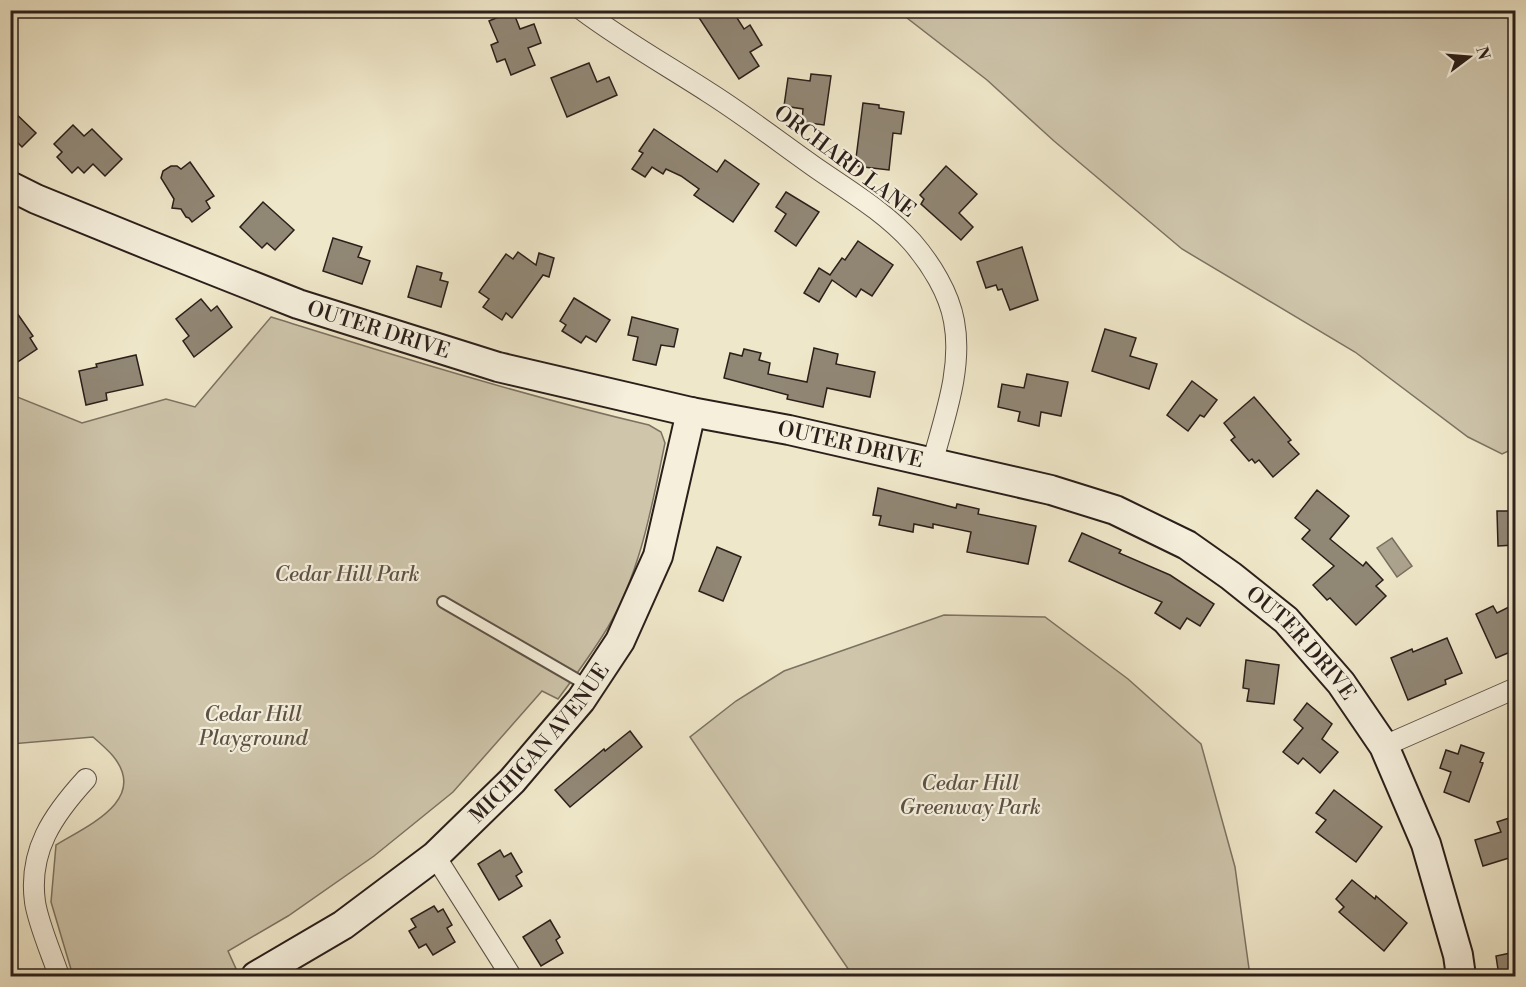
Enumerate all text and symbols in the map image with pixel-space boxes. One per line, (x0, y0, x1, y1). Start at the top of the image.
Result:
north arrow (1439, 27, 1499, 87)
text: N (1471, 44, 1494, 62)
street label: ORCHARD LANE (768, 100, 920, 224)
street label: OUTER DRIVE (304, 296, 453, 365)
street label: OUTER DRIVE (776, 416, 926, 474)
park label: Cedar Hill Park (274, 562, 420, 588)
street label: OUTER DRIVE (1240, 581, 1361, 705)
street label: MICHIGAN AVENUE (465, 659, 615, 829)
park label: Cedar Hill Playground (198, 702, 309, 752)
park label: Cedar Hill Greenway Park (899, 771, 1041, 821)

